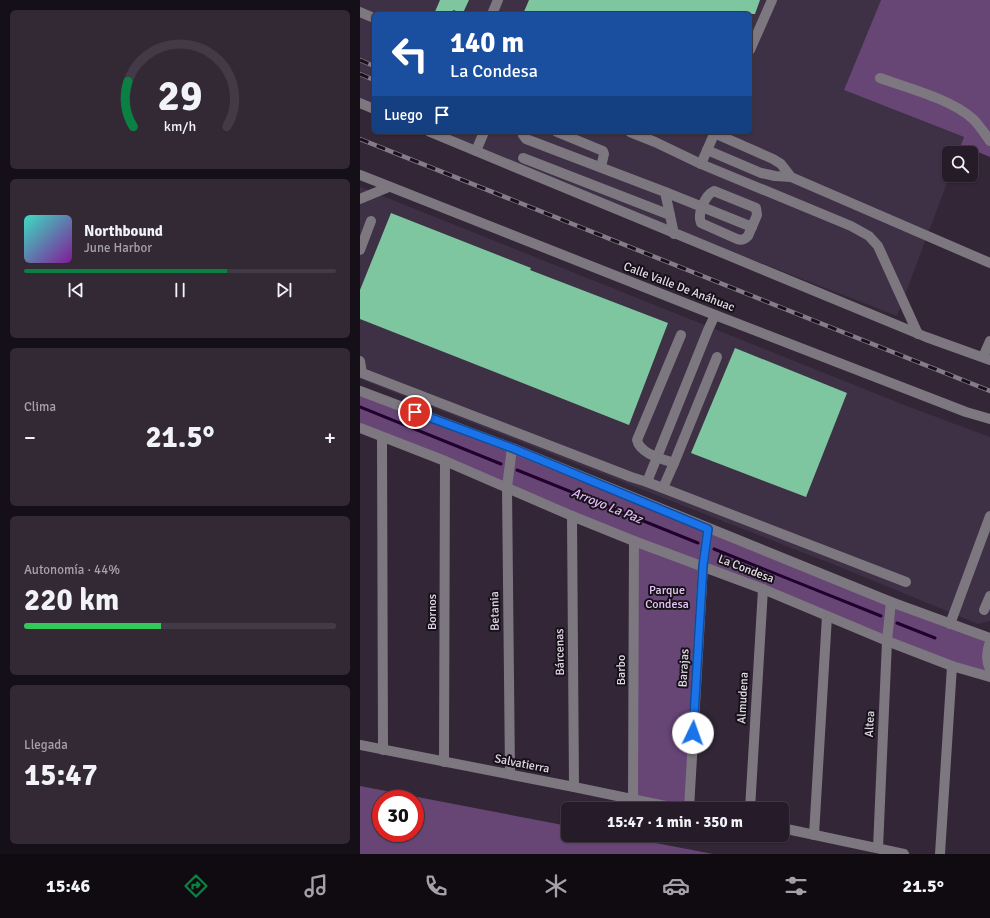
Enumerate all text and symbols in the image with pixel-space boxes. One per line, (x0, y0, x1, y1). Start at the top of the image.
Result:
text: 140 m (450, 26, 524, 60)
icon: left (384, 28, 436, 80)
text: La Condesa (450, 60, 538, 82)
text: 29 (158, 71, 202, 122)
icon: arrive (431, 104, 453, 126)
text: Luego (384, 106, 423, 124)
text: km/h (164, 118, 196, 135)
map controls (942, 146, 978, 182)
button: search (942, 146, 978, 182)
text: Northbound (84, 222, 163, 240)
text: June Harbor (84, 240, 152, 256)
street label: Calle Valle De Anáhuac (621, 259, 737, 315)
icon: previous (65, 279, 87, 301)
icon: pause (169, 279, 191, 301)
icon: next (273, 279, 295, 301)
pin (398, 395, 432, 429)
text: Clima (24, 399, 56, 415)
icon: arrive (404, 401, 426, 423)
text: 21.5° (145, 419, 215, 456)
text: − (24, 424, 36, 451)
text: + (324, 424, 336, 451)
water label: Arroyo La Paz (569, 485, 646, 528)
street label: La Condesa (716, 552, 776, 586)
text: Autonomía · 44% (24, 562, 120, 578)
text: 220 km (24, 582, 119, 619)
park label: Parque Condesa (645, 583, 689, 612)
street label: Betania (487, 591, 503, 631)
street label: Bornos (425, 594, 440, 630)
street label: Bárcenas (552, 628, 568, 676)
street label: Barajas (676, 648, 692, 688)
street label: Barbo (614, 655, 629, 685)
street label: Almudena (734, 672, 752, 724)
street label: Altea (862, 710, 878, 738)
position arrow (672, 712, 714, 754)
text: Llegada (24, 737, 68, 753)
street label: Salvatierra (493, 751, 551, 777)
text: 15:47 (24, 757, 98, 794)
speed limit sign: 30 (372, 790, 424, 842)
text: 15:47 · 1 min · 350 m (607, 813, 743, 831)
icon: directions (182, 872, 210, 900)
icon: music (302, 872, 330, 900)
icon: phone (422, 872, 450, 900)
icon: climate (542, 872, 570, 900)
icon: car (662, 872, 690, 900)
icon: filters (782, 872, 810, 900)
text: 15:46 (46, 875, 90, 897)
text: 21.5° (902, 875, 944, 897)

